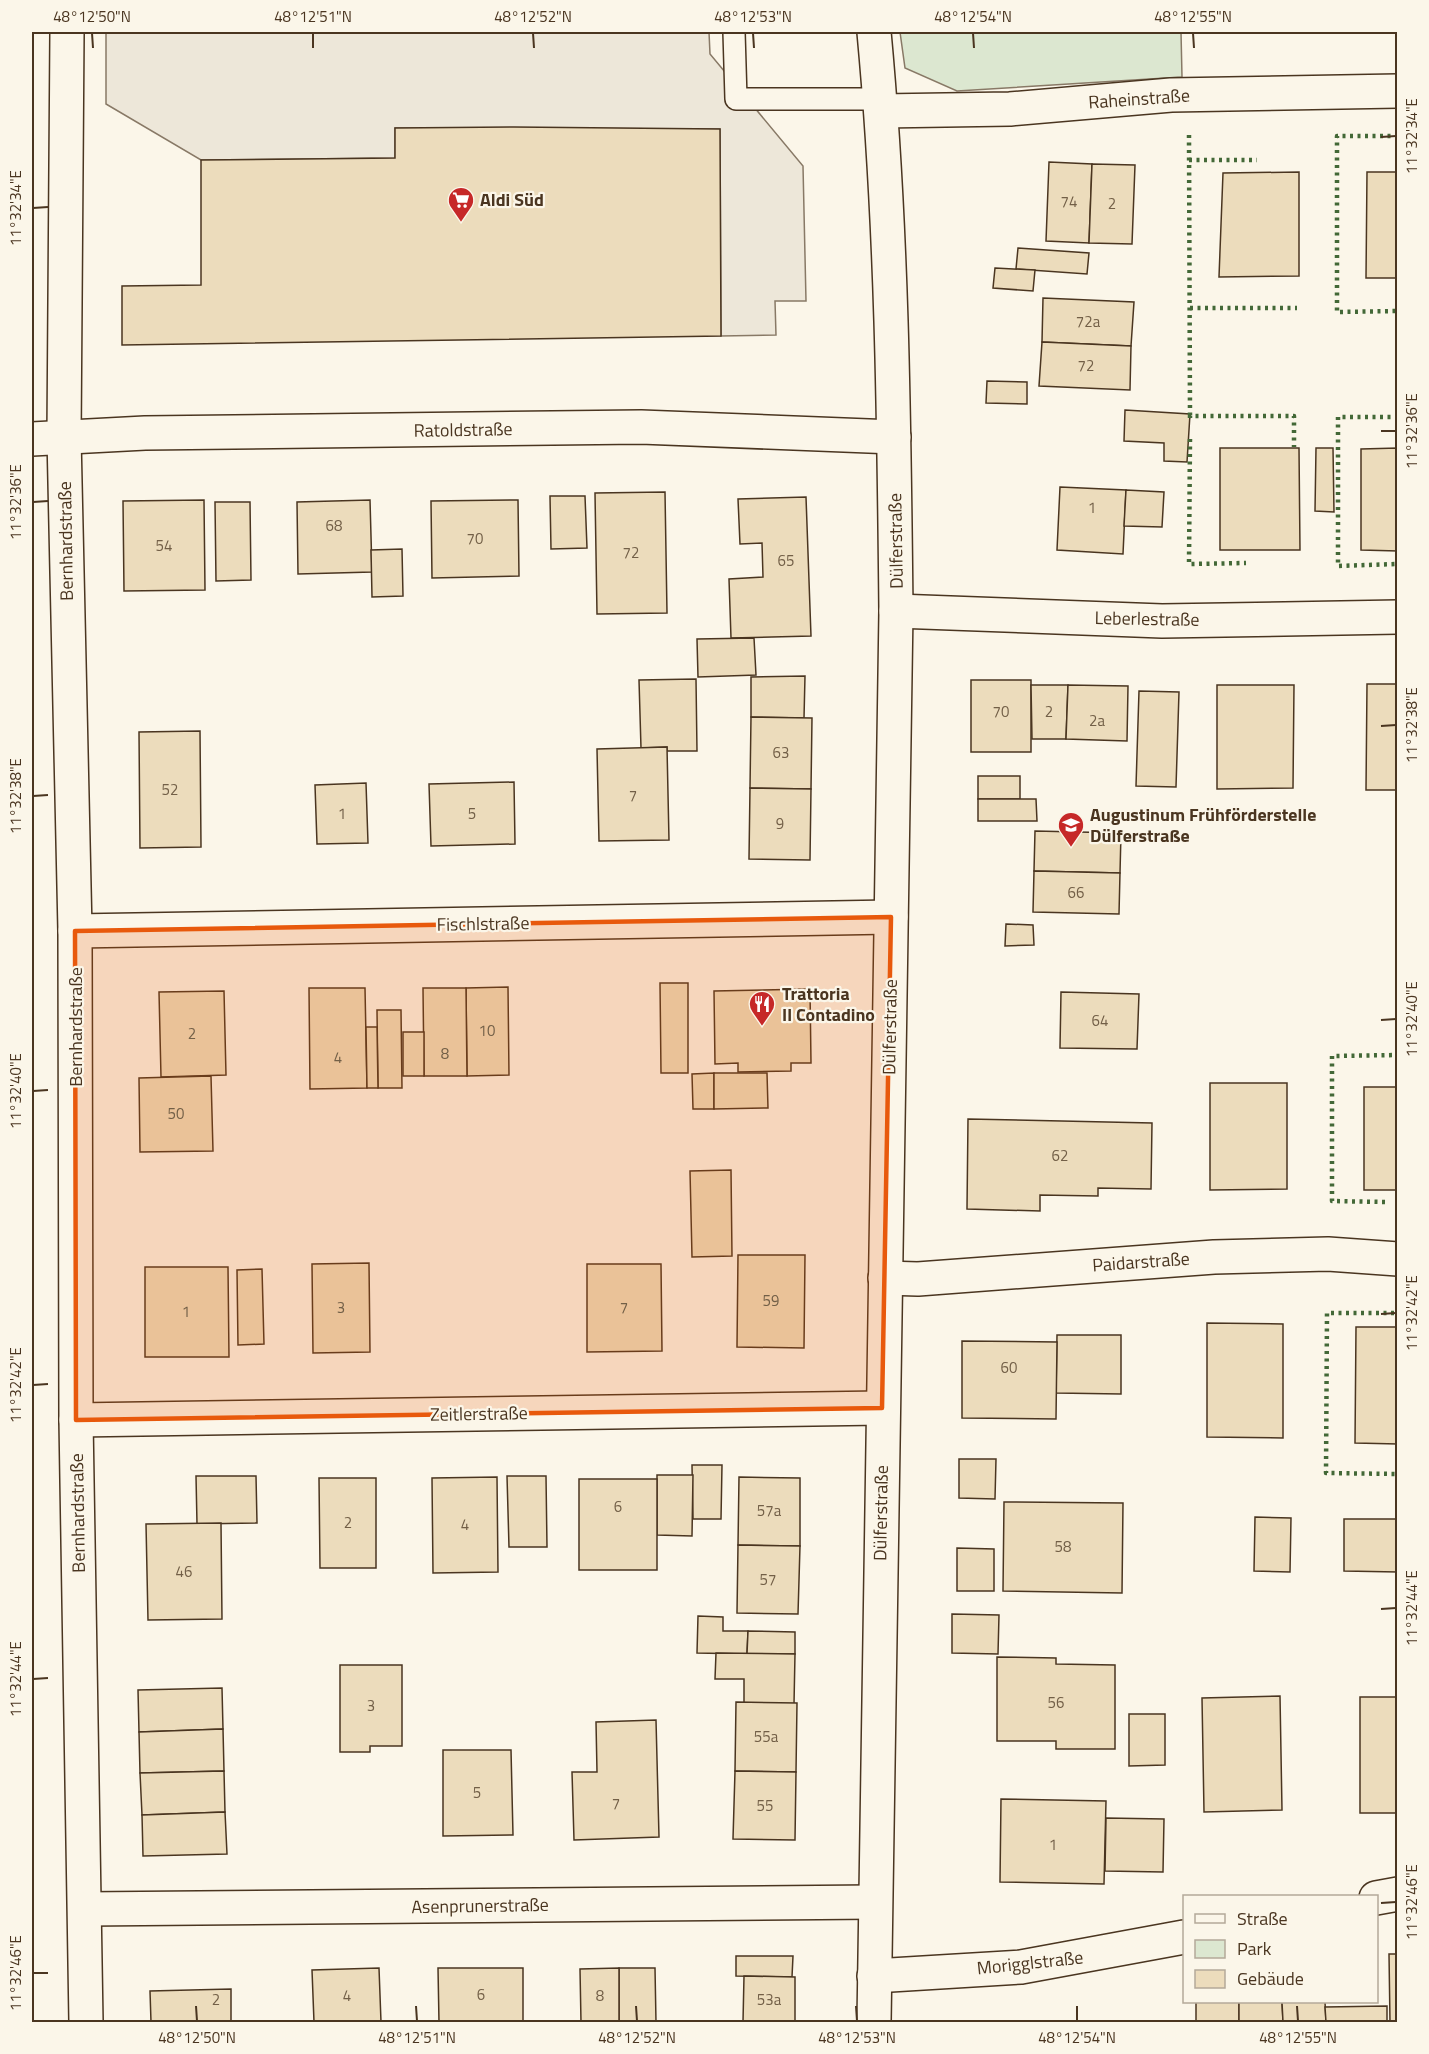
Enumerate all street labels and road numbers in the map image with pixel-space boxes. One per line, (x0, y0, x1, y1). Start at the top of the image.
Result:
street label: Raheinstraße (1087, 81, 1191, 116)
street label: Ratoldstraße (413, 415, 513, 444)
street label: Bernhardstraße (51, 481, 80, 601)
street label: Dülferstraße (881, 493, 910, 589)
street label: Leberlestraße (1094, 604, 1200, 633)
street label: Fischlstraße (436, 909, 530, 938)
street label: Bernhardstraße (62, 967, 89, 1087)
street label: Dülferstraße (875, 979, 904, 1075)
street label: Paidarstraße (1091, 1245, 1191, 1278)
street label: Zeitlerstraße (430, 1399, 528, 1428)
street label: Bernhardstraße (63, 1453, 92, 1573)
street label: Dülferstraße (866, 1465, 895, 1561)
street label: Asenprunerstraße (411, 1891, 549, 1920)
street label: Morigglstraße (975, 1943, 1084, 1982)

